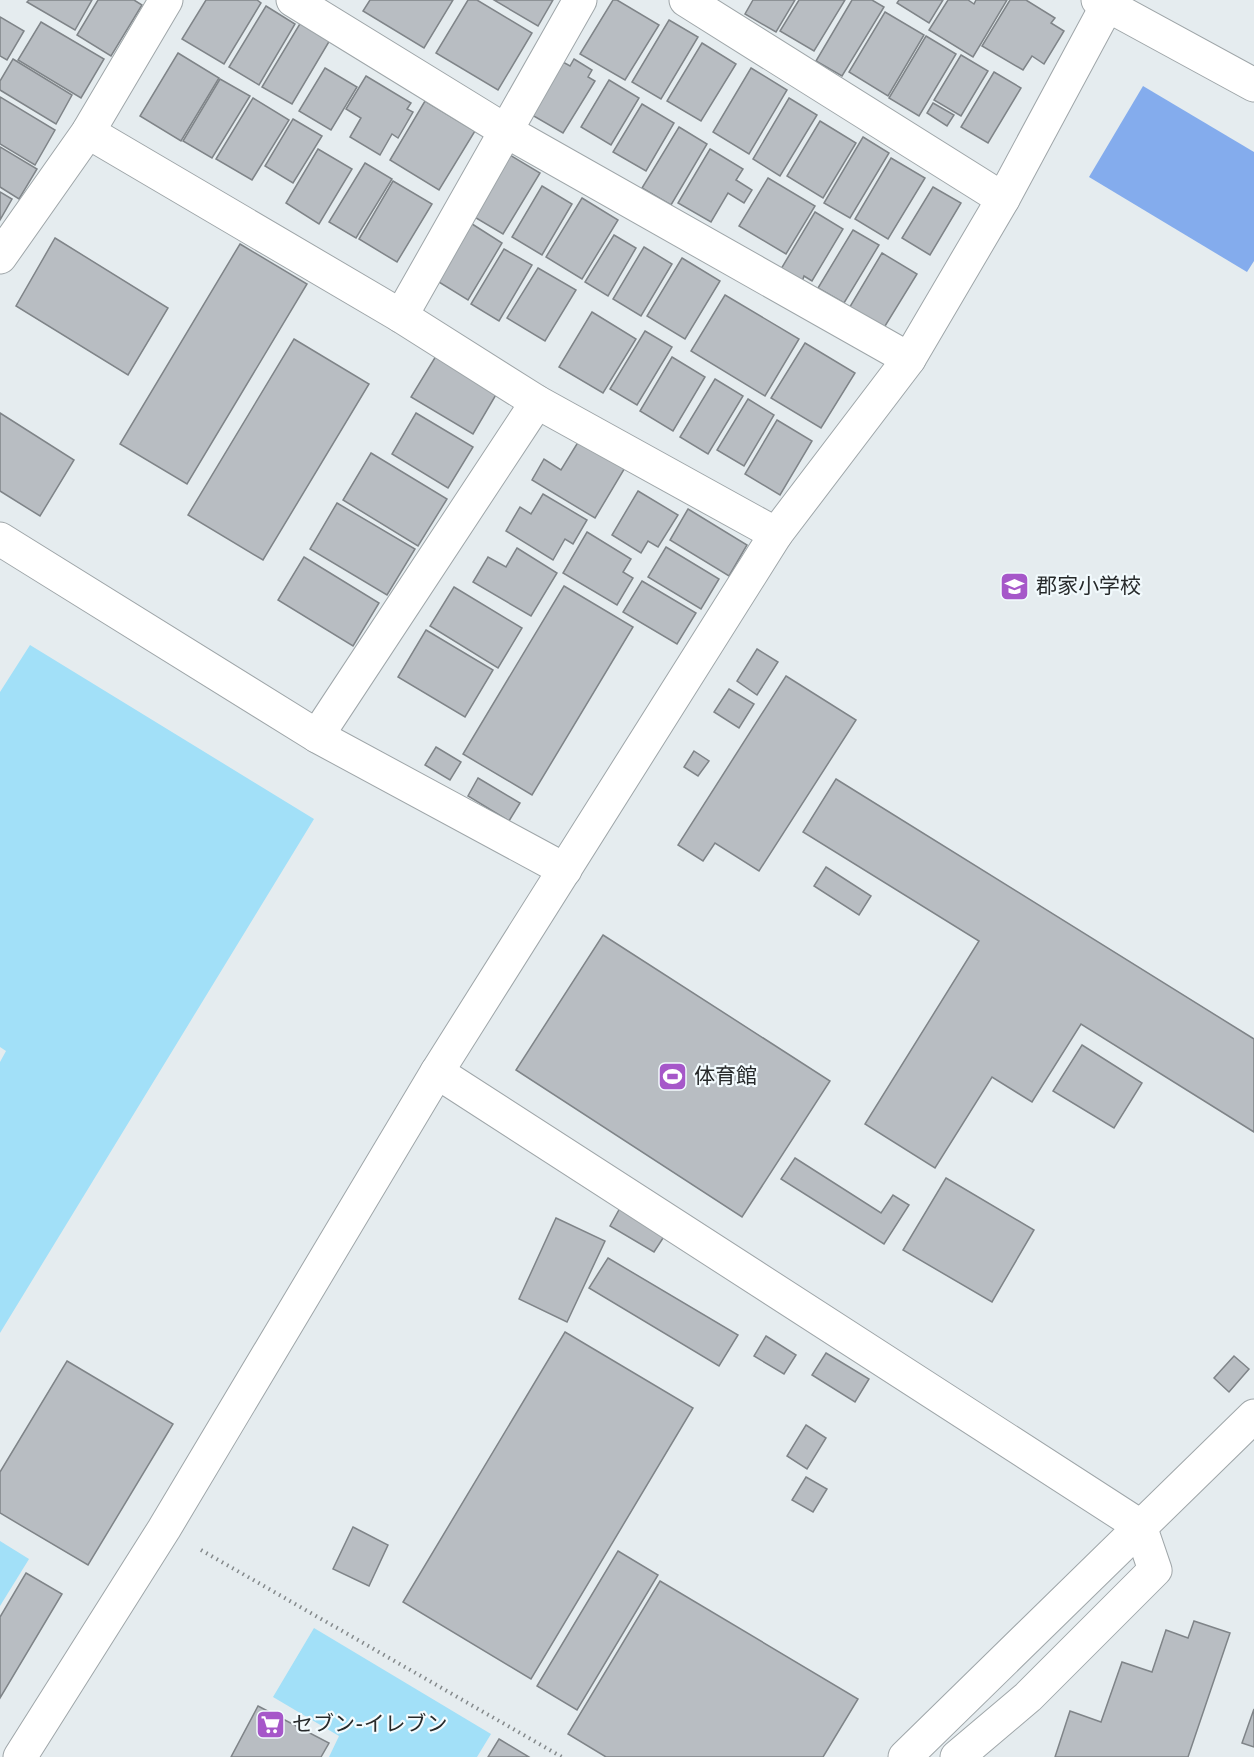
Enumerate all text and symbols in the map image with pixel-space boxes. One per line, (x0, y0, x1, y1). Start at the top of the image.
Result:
school or university icon: 郡家小学校 (999, 570, 1031, 602)
place label: 郡家小学校 (1036, 574, 1141, 599)
sports icon: 体育館 (657, 1060, 689, 1092)
place label: 体育館 (694, 1064, 757, 1089)
supermarket icon: セブン-イレブン (255, 1708, 287, 1740)
place label: セブン-イレブン (292, 1712, 448, 1737)

